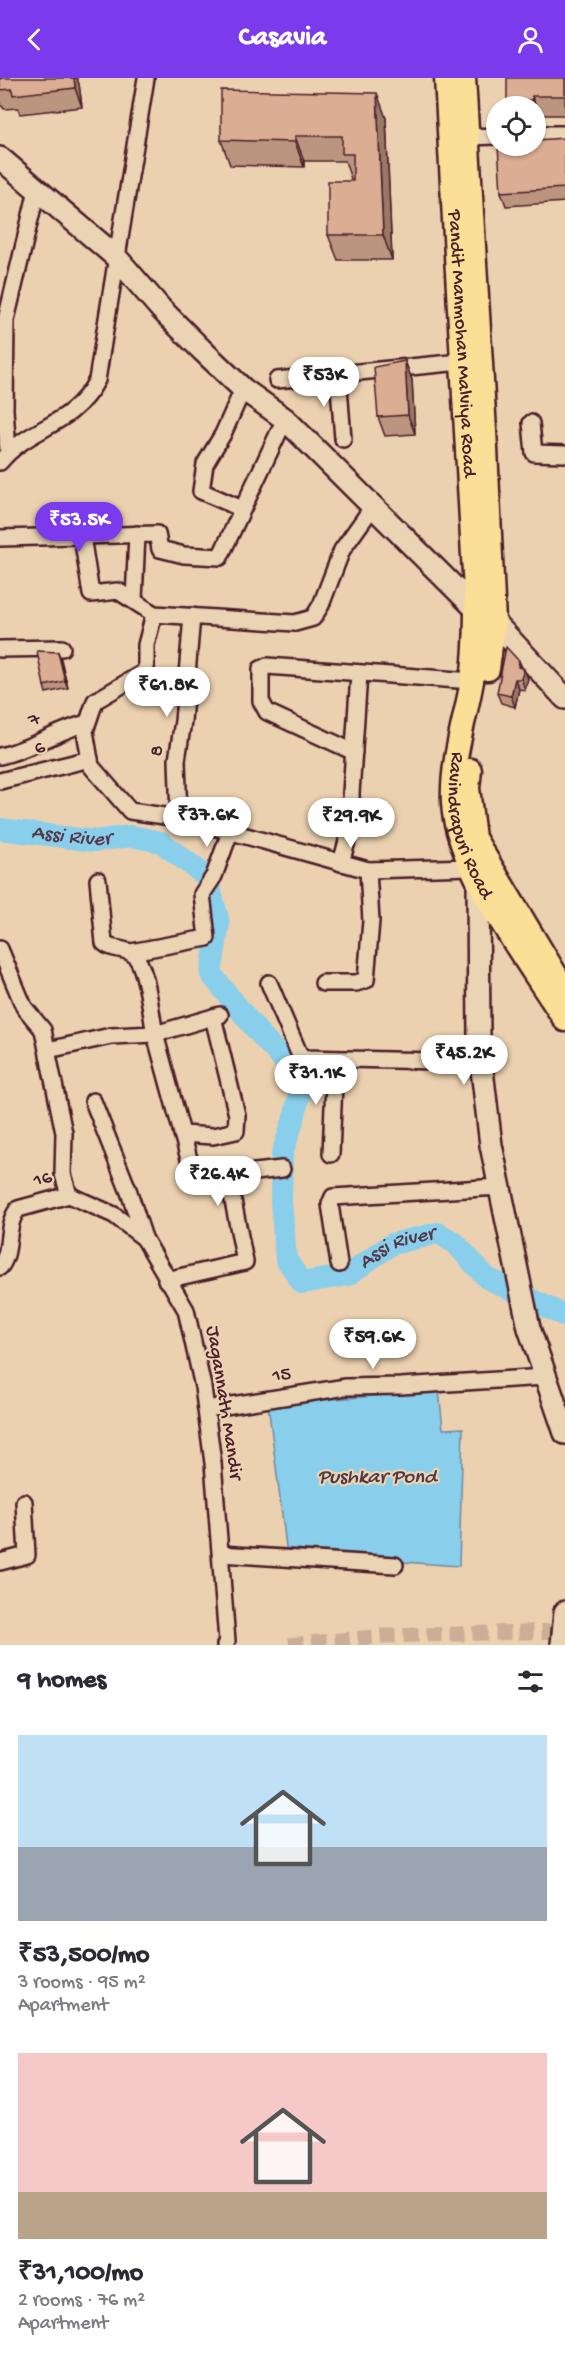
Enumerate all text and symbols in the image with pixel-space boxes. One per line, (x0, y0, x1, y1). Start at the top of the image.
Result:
icon: back (18, 23, 51, 56)
text: Casavia (239, 23, 326, 55)
icon: person (514, 23, 547, 56)
map controls (486, 96, 546, 156)
button: locate (486, 96, 546, 156)
street label: Pandit Manmohan Malviya Road (442, 208, 480, 480)
pin: ₹53K (288, 357, 360, 408)
text: ₹53K (302, 365, 346, 388)
pin: ₹53.5K (30, 502, 128, 553)
text: ₹53.5K (49, 510, 109, 533)
pin: ₹61.8K (118, 667, 216, 718)
text: ₹61.8K (138, 675, 196, 698)
street label: 7 (25, 708, 45, 734)
street label: 6 (32, 736, 49, 761)
street label: 8 (146, 744, 170, 758)
street label: Ravindrapuri Road (441, 750, 498, 905)
pin: ₹37.6K (158, 797, 256, 848)
pin: ₹29.9K (302, 798, 400, 849)
text: ₹37.6K (177, 805, 237, 828)
text: ₹29.9K (322, 806, 380, 829)
water label: Assi River (30, 821, 118, 854)
pin: ₹45.2K (415, 1035, 513, 1086)
text: ₹45.2K (435, 1043, 493, 1066)
pin: ₹31.1K (267, 1055, 365, 1106)
text: ₹31.1K (288, 1063, 344, 1086)
pin: ₹26.4K (169, 1156, 267, 1207)
text: ₹26.4K (189, 1164, 247, 1187)
street label: 16 (30, 1166, 56, 1194)
water label: Assi River (354, 1221, 442, 1276)
pin: ₹59.6K (324, 1319, 422, 1370)
street label: Jagannath Mandir (199, 1324, 247, 1484)
text: ₹59.6K (343, 1327, 403, 1350)
street label: 15 (270, 1363, 293, 1389)
water label: Pushkar Pond (318, 1466, 439, 1491)
icon: filters (514, 1665, 547, 1698)
text: 9 homes (18, 1666, 106, 1697)
icon: home (229, 1774, 337, 1882)
text: ₹53,500/mo (18, 1941, 150, 1972)
text: 3 rooms · 95 m² (18, 1972, 146, 1995)
text: Apartment (18, 1995, 108, 2018)
icon: home (229, 2092, 337, 2200)
text: ₹31,100/mo (18, 2259, 143, 2290)
text: 2 rooms · 76 m² (18, 2290, 145, 2313)
text: Apartment (18, 2313, 108, 2336)

